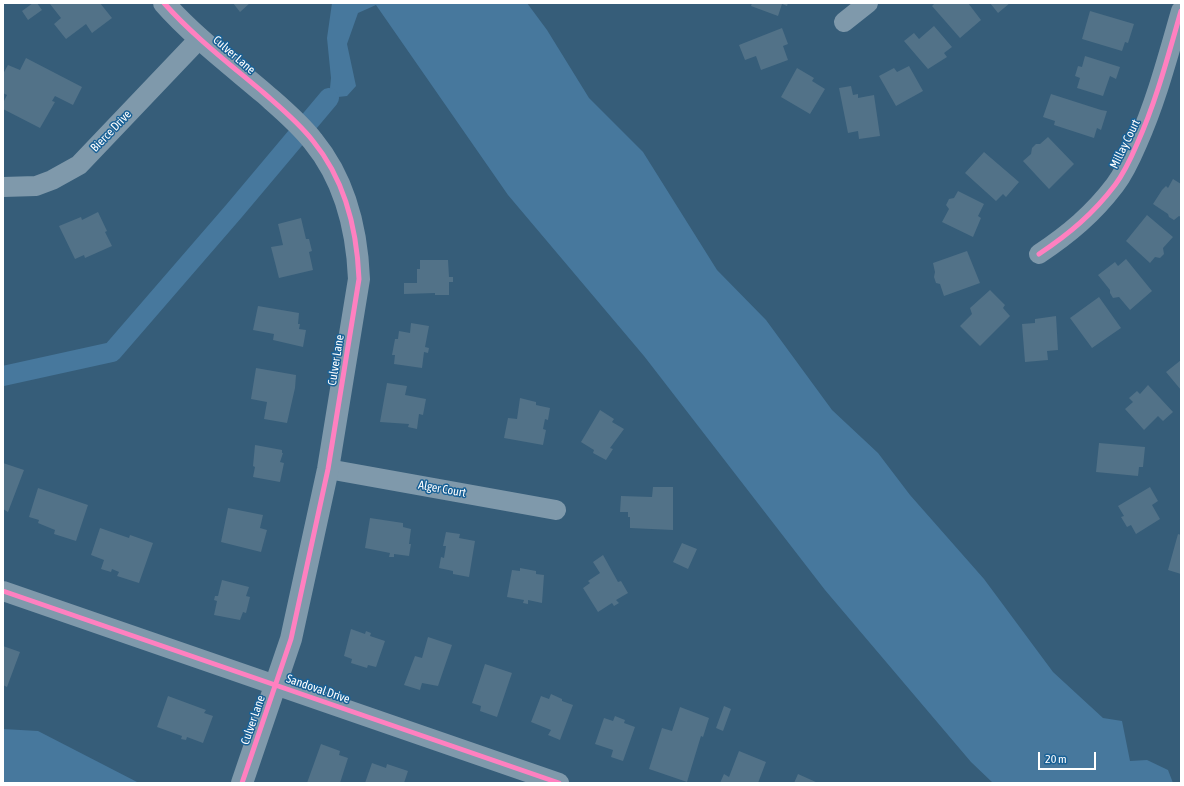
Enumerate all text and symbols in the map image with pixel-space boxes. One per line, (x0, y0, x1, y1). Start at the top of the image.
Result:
street label: Culver Lane (210, 33, 258, 77)
street label: Bierce Drive (88, 107, 134, 155)
street label: Millay Court (1107, 117, 1143, 171)
street label: Culver Lane (325, 334, 347, 386)
street label: Alger Court (417, 478, 467, 500)
street label: Sandoval Drive (284, 671, 352, 707)
street label: Culver Lane (238, 693, 268, 747)
scale bar (1040, 744, 1098, 770)
text: 20 m (1045, 752, 1067, 766)

